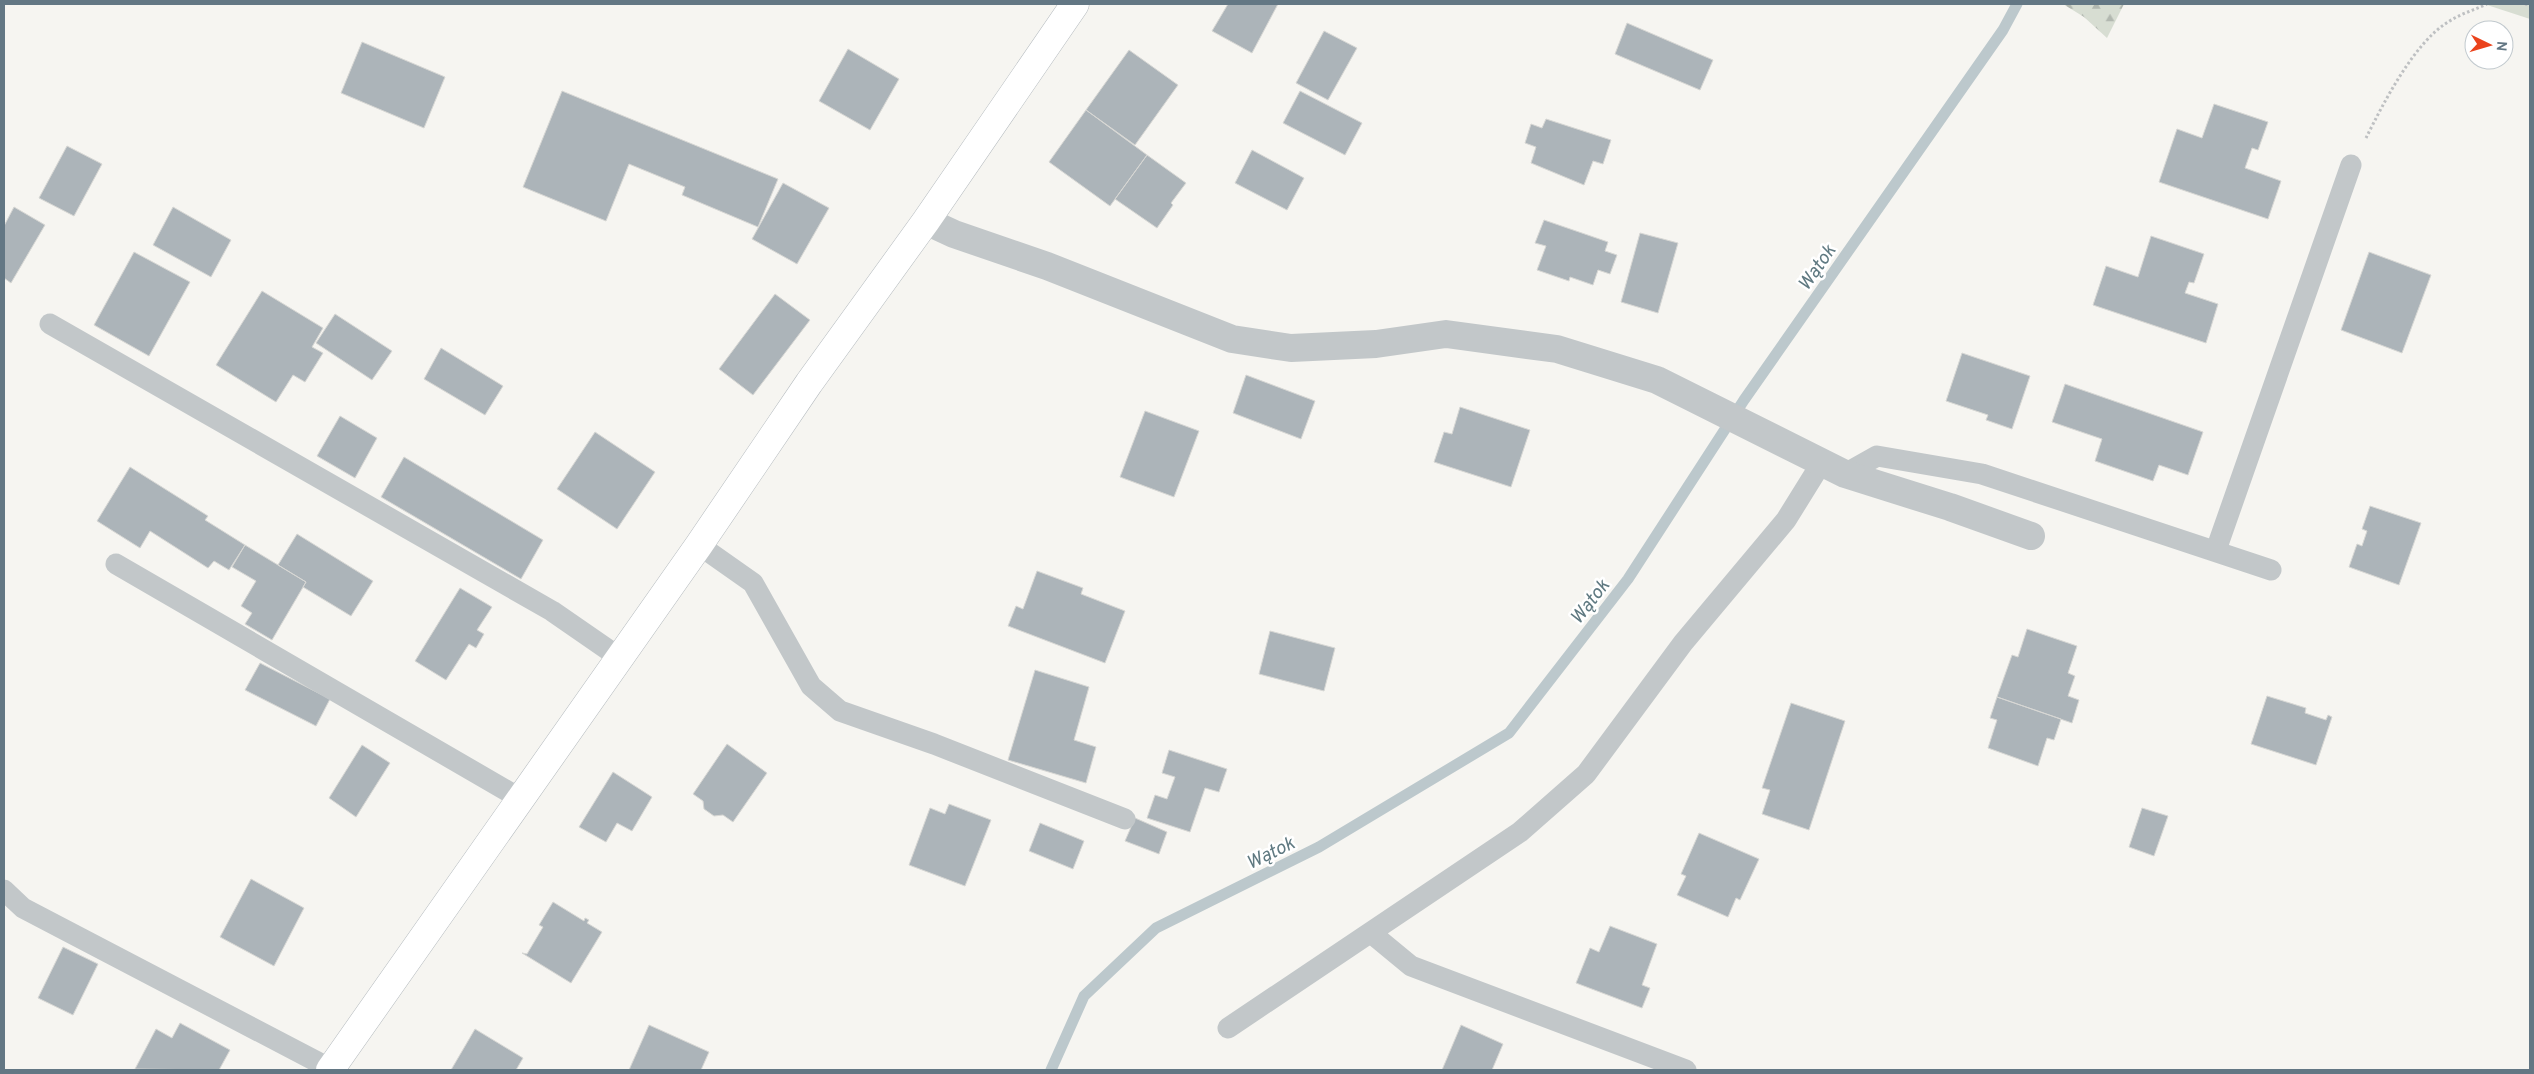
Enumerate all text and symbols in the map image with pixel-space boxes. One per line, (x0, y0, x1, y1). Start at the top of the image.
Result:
north arrow (2464, 20, 2514, 70)
text: N (2492, 40, 2509, 52)
water label: Wątok (1793, 240, 1842, 296)
water label: Wątok (1566, 575, 1616, 630)
water label: Wątok (1243, 832, 1299, 876)

